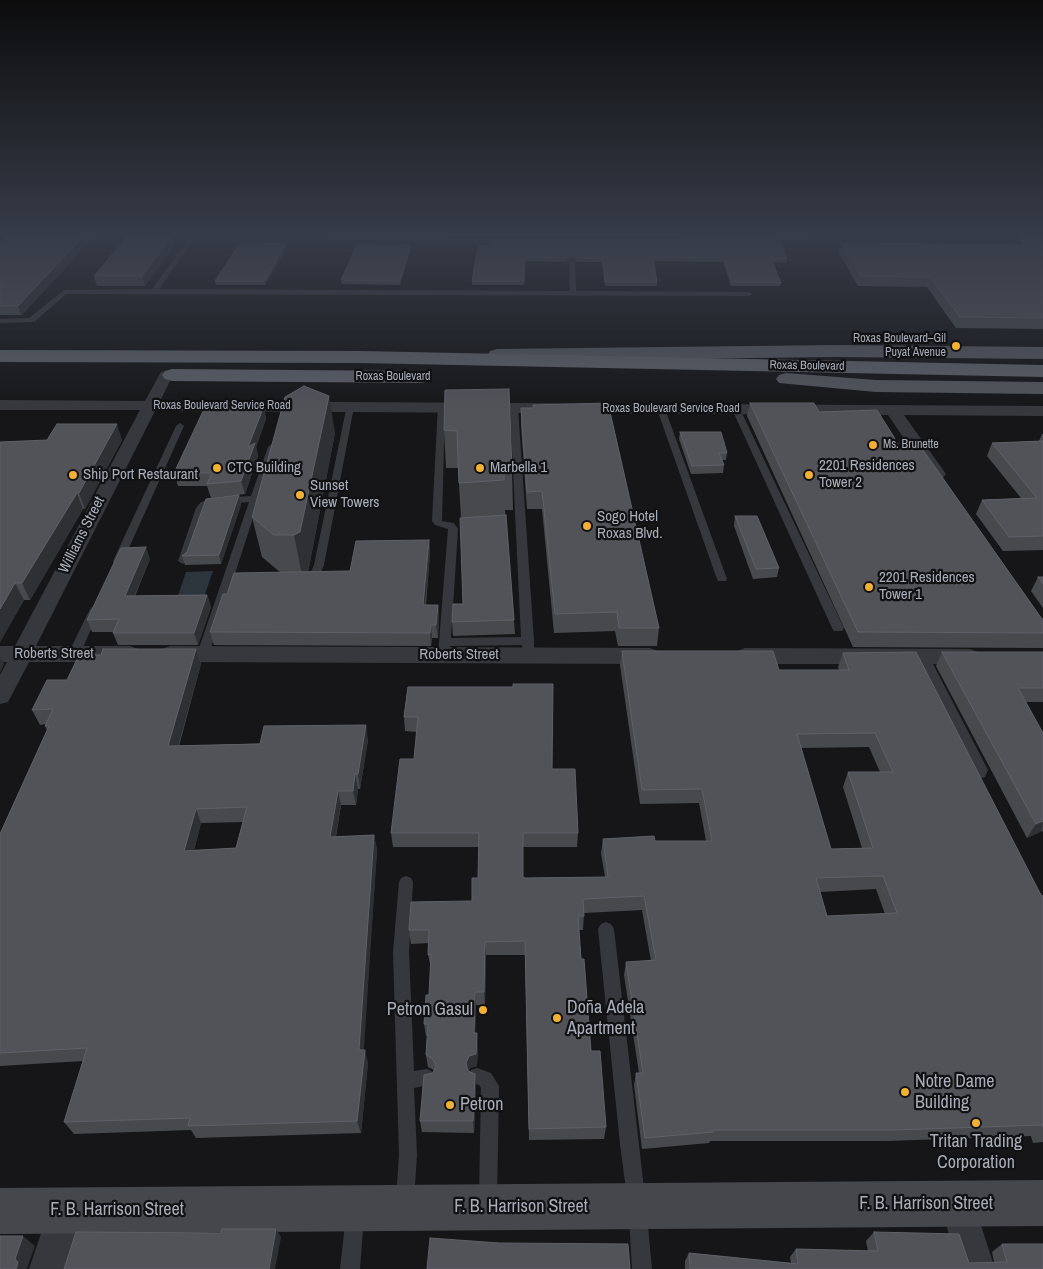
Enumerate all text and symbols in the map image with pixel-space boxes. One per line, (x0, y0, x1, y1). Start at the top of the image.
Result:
place label: Roxas Boulevard–Gil Puyat Avenue (853, 332, 946, 360)
marker: Roxas Boulevard–Gil Puyat Avenue (950, 340, 962, 352)
street label: Roxas Boulevard (769, 358, 845, 374)
street label: Roxas Boulevard (356, 370, 430, 384)
street label: Roxas Boulevard Service Road (153, 399, 291, 413)
street label: Roxas Boulevard Service Road (602, 402, 740, 416)
place label: Ms. Brunette (883, 438, 939, 452)
marker: Ms. Brunette (867, 439, 879, 451)
place label: 2201 Residences Tower 2 (819, 457, 915, 492)
place label: CTC Building (227, 459, 301, 477)
place label: Marbella 1 (490, 459, 547, 477)
marker: CTC Building (211, 462, 223, 474)
marker: Marbella 1 (474, 462, 486, 474)
place label: Ship Port Restaurant (83, 466, 198, 484)
marker: Ship Port Restaurant (67, 469, 79, 481)
marker: 2201 Residences Tower 2 (803, 469, 815, 481)
place label: Sunset View Towers (310, 477, 380, 512)
marker: Sunset View Towers (294, 489, 306, 501)
street label: Williams Street (55, 494, 109, 576)
place label: Sogo Hotel Roxas Blvd. (597, 508, 663, 543)
marker: Sogo Hotel Roxas Blvd. (581, 520, 593, 532)
place label: 2201 Residences Tower 1 (879, 569, 975, 604)
marker: 2201 Residences Tower 1 (863, 581, 875, 593)
street label: Roberts Street (14, 645, 94, 663)
street label: Roberts Street (419, 646, 499, 664)
place label: Doña Adela Apartment (567, 997, 644, 1040)
place label: Petron Gasul (387, 999, 473, 1021)
marker: Petron Gasul (477, 1004, 489, 1016)
marker: Doña Adela Apartment (551, 1012, 563, 1024)
place label: Notre Dame Building (915, 1071, 995, 1114)
marker: Notre Dame Building (899, 1086, 911, 1098)
place label: Petron (460, 1094, 503, 1116)
marker: Petron (444, 1099, 456, 1111)
marker: Tritan Trading Corporation (970, 1117, 982, 1129)
place label: Tritan Trading Corporation (930, 1131, 1022, 1174)
street label: F. B. Harrison Street (859, 1193, 993, 1215)
street label: F. B. Harrison Street (454, 1196, 588, 1218)
street label: F. B. Harrison Street (50, 1199, 184, 1221)

